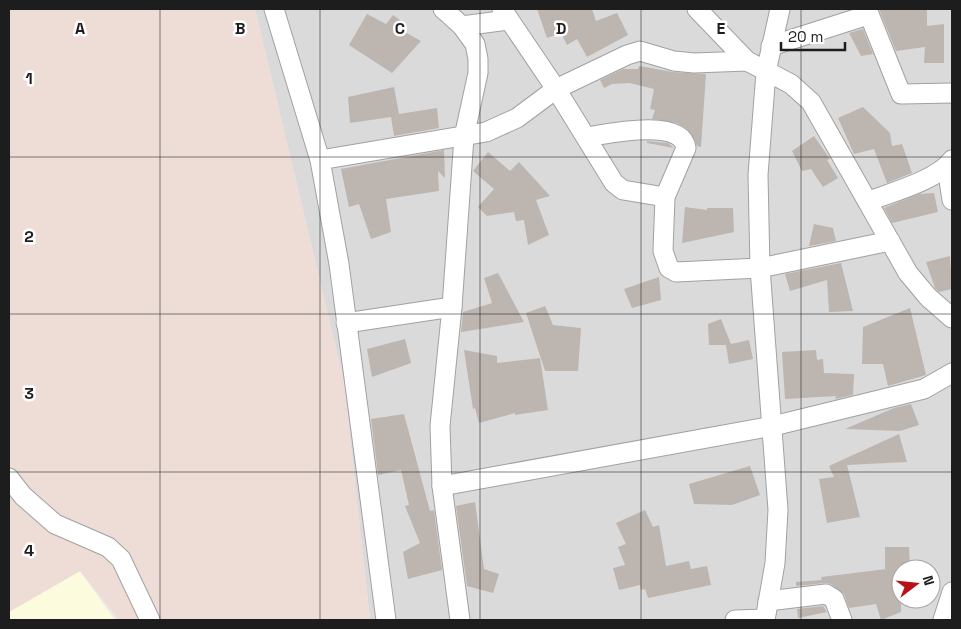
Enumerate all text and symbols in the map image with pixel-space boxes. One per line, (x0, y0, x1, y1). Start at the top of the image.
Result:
text: A (75, 18, 85, 39)
text: B (235, 18, 245, 39)
text: C (395, 18, 405, 39)
text: D (556, 18, 566, 39)
text: E (717, 18, 726, 39)
scale bar (781, 20, 845, 52)
text: 20 m (788, 27, 823, 46)
text: 1 (25, 68, 33, 89)
text: 2 (24, 226, 34, 247)
text: 3 (24, 383, 34, 404)
text: 4 (24, 540, 34, 561)
north arrow (891, 559, 941, 609)
text: N (919, 573, 938, 587)

